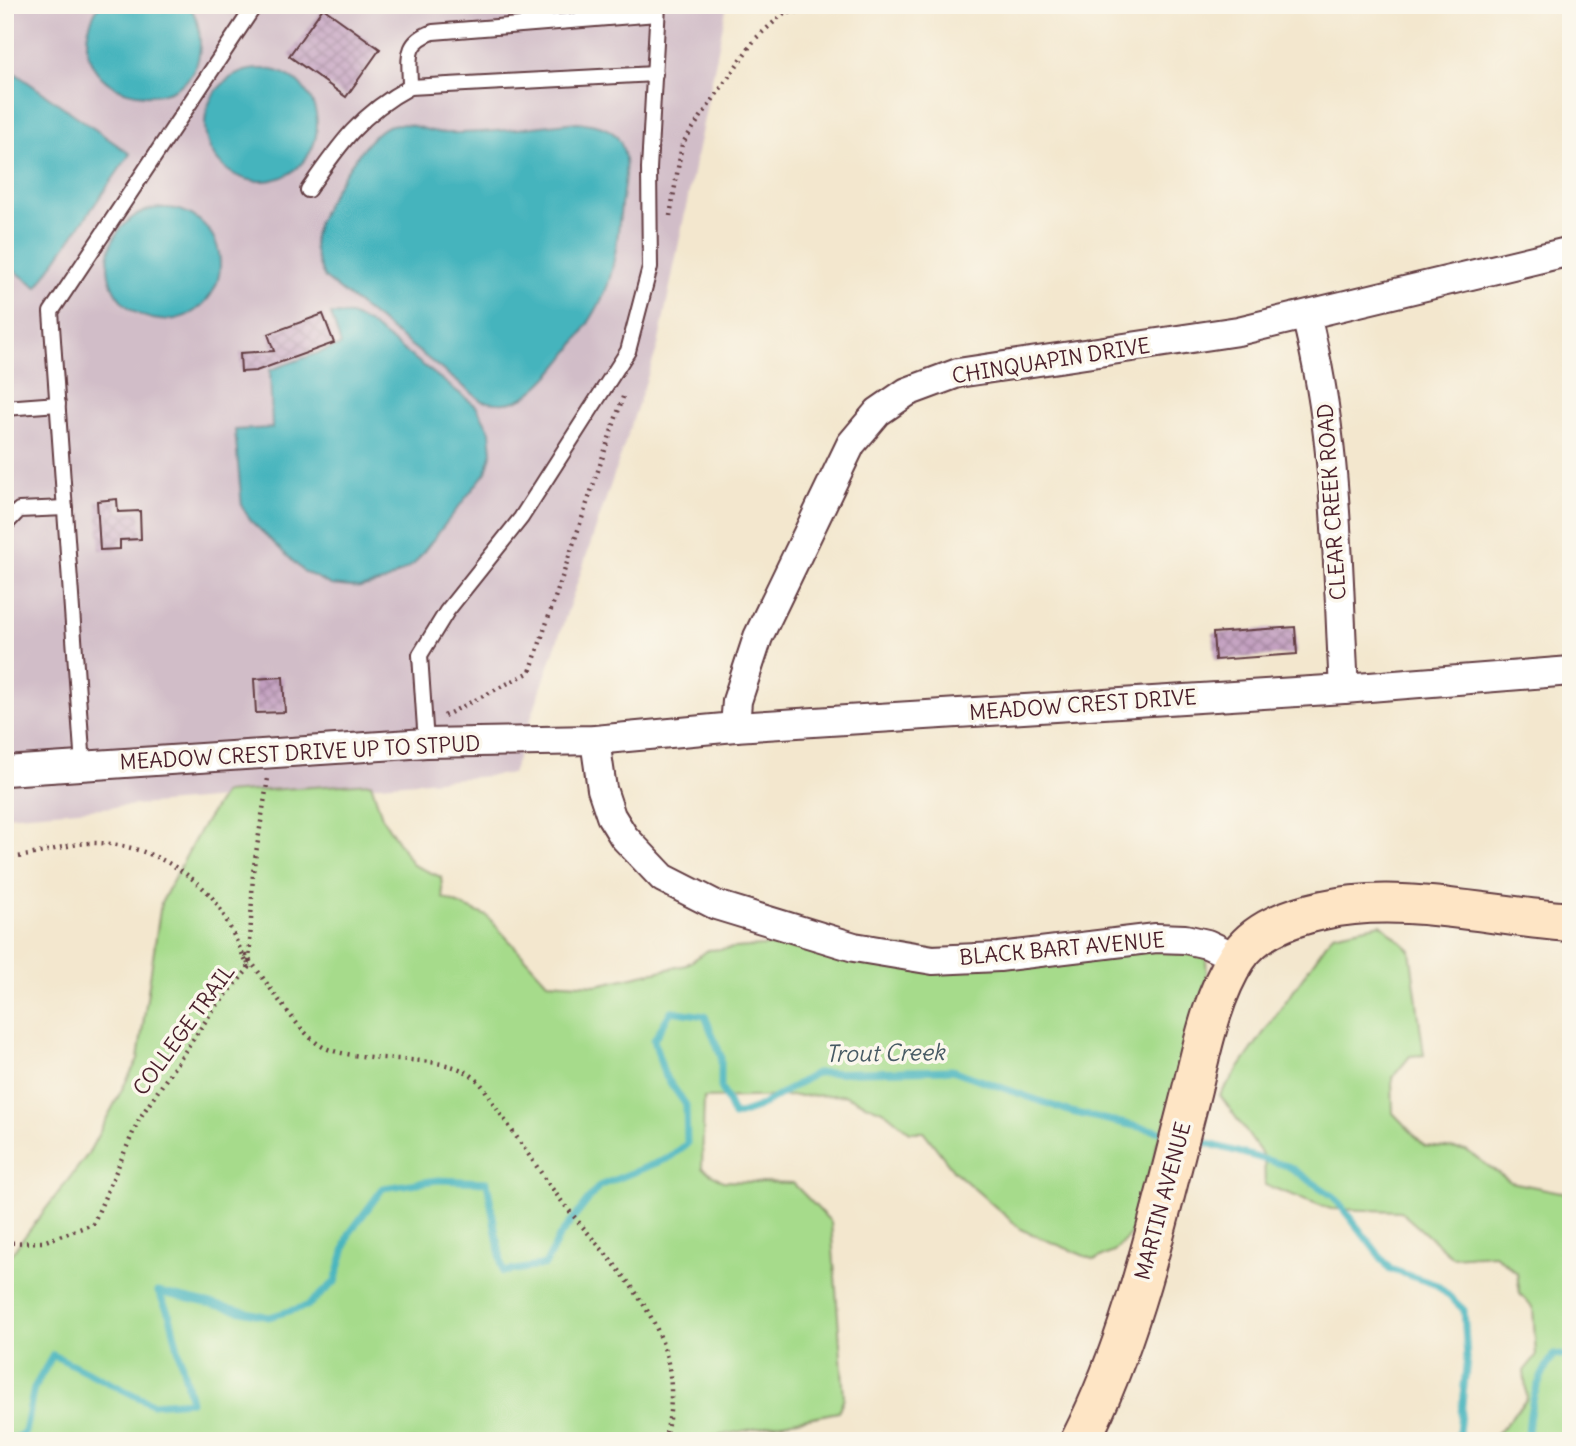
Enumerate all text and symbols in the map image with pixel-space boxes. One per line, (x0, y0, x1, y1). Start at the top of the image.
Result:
street label: CHINQUAPIN DRIVE (950, 332, 1152, 389)
street label: CLEAR CREEK ROAD (1311, 403, 1352, 601)
street label: MEADOW CREST DRIVE (968, 683, 1198, 726)
street label: MEADOW CREST DRIVE UP TO STPUD (119, 730, 481, 775)
street label: BLACK BART AVENUE (958, 926, 1166, 971)
street label: COLLEGE TRAIL (127, 959, 240, 1101)
water label: Trout Creek (825, 1037, 946, 1068)
street label: MARTIN AVENUE (1128, 1119, 1197, 1283)

